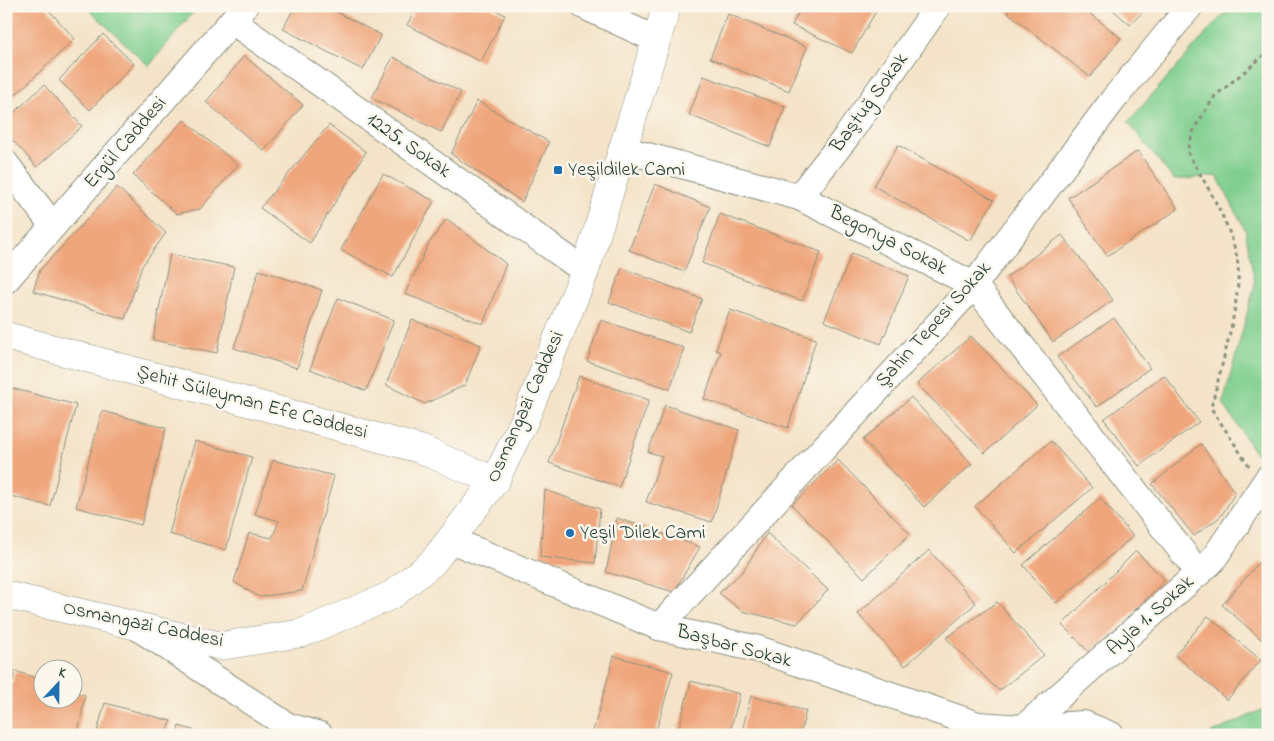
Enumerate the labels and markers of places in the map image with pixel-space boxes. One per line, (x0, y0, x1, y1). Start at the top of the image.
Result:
place label: Yeşildilek Cami (568, 156, 685, 185)
marker: Yeşildilek Cami (552, 164, 564, 176)
place label: Yeşil Dilek Cami (580, 519, 706, 548)
marker: Yeşil Dilek Cami (564, 527, 576, 539)

